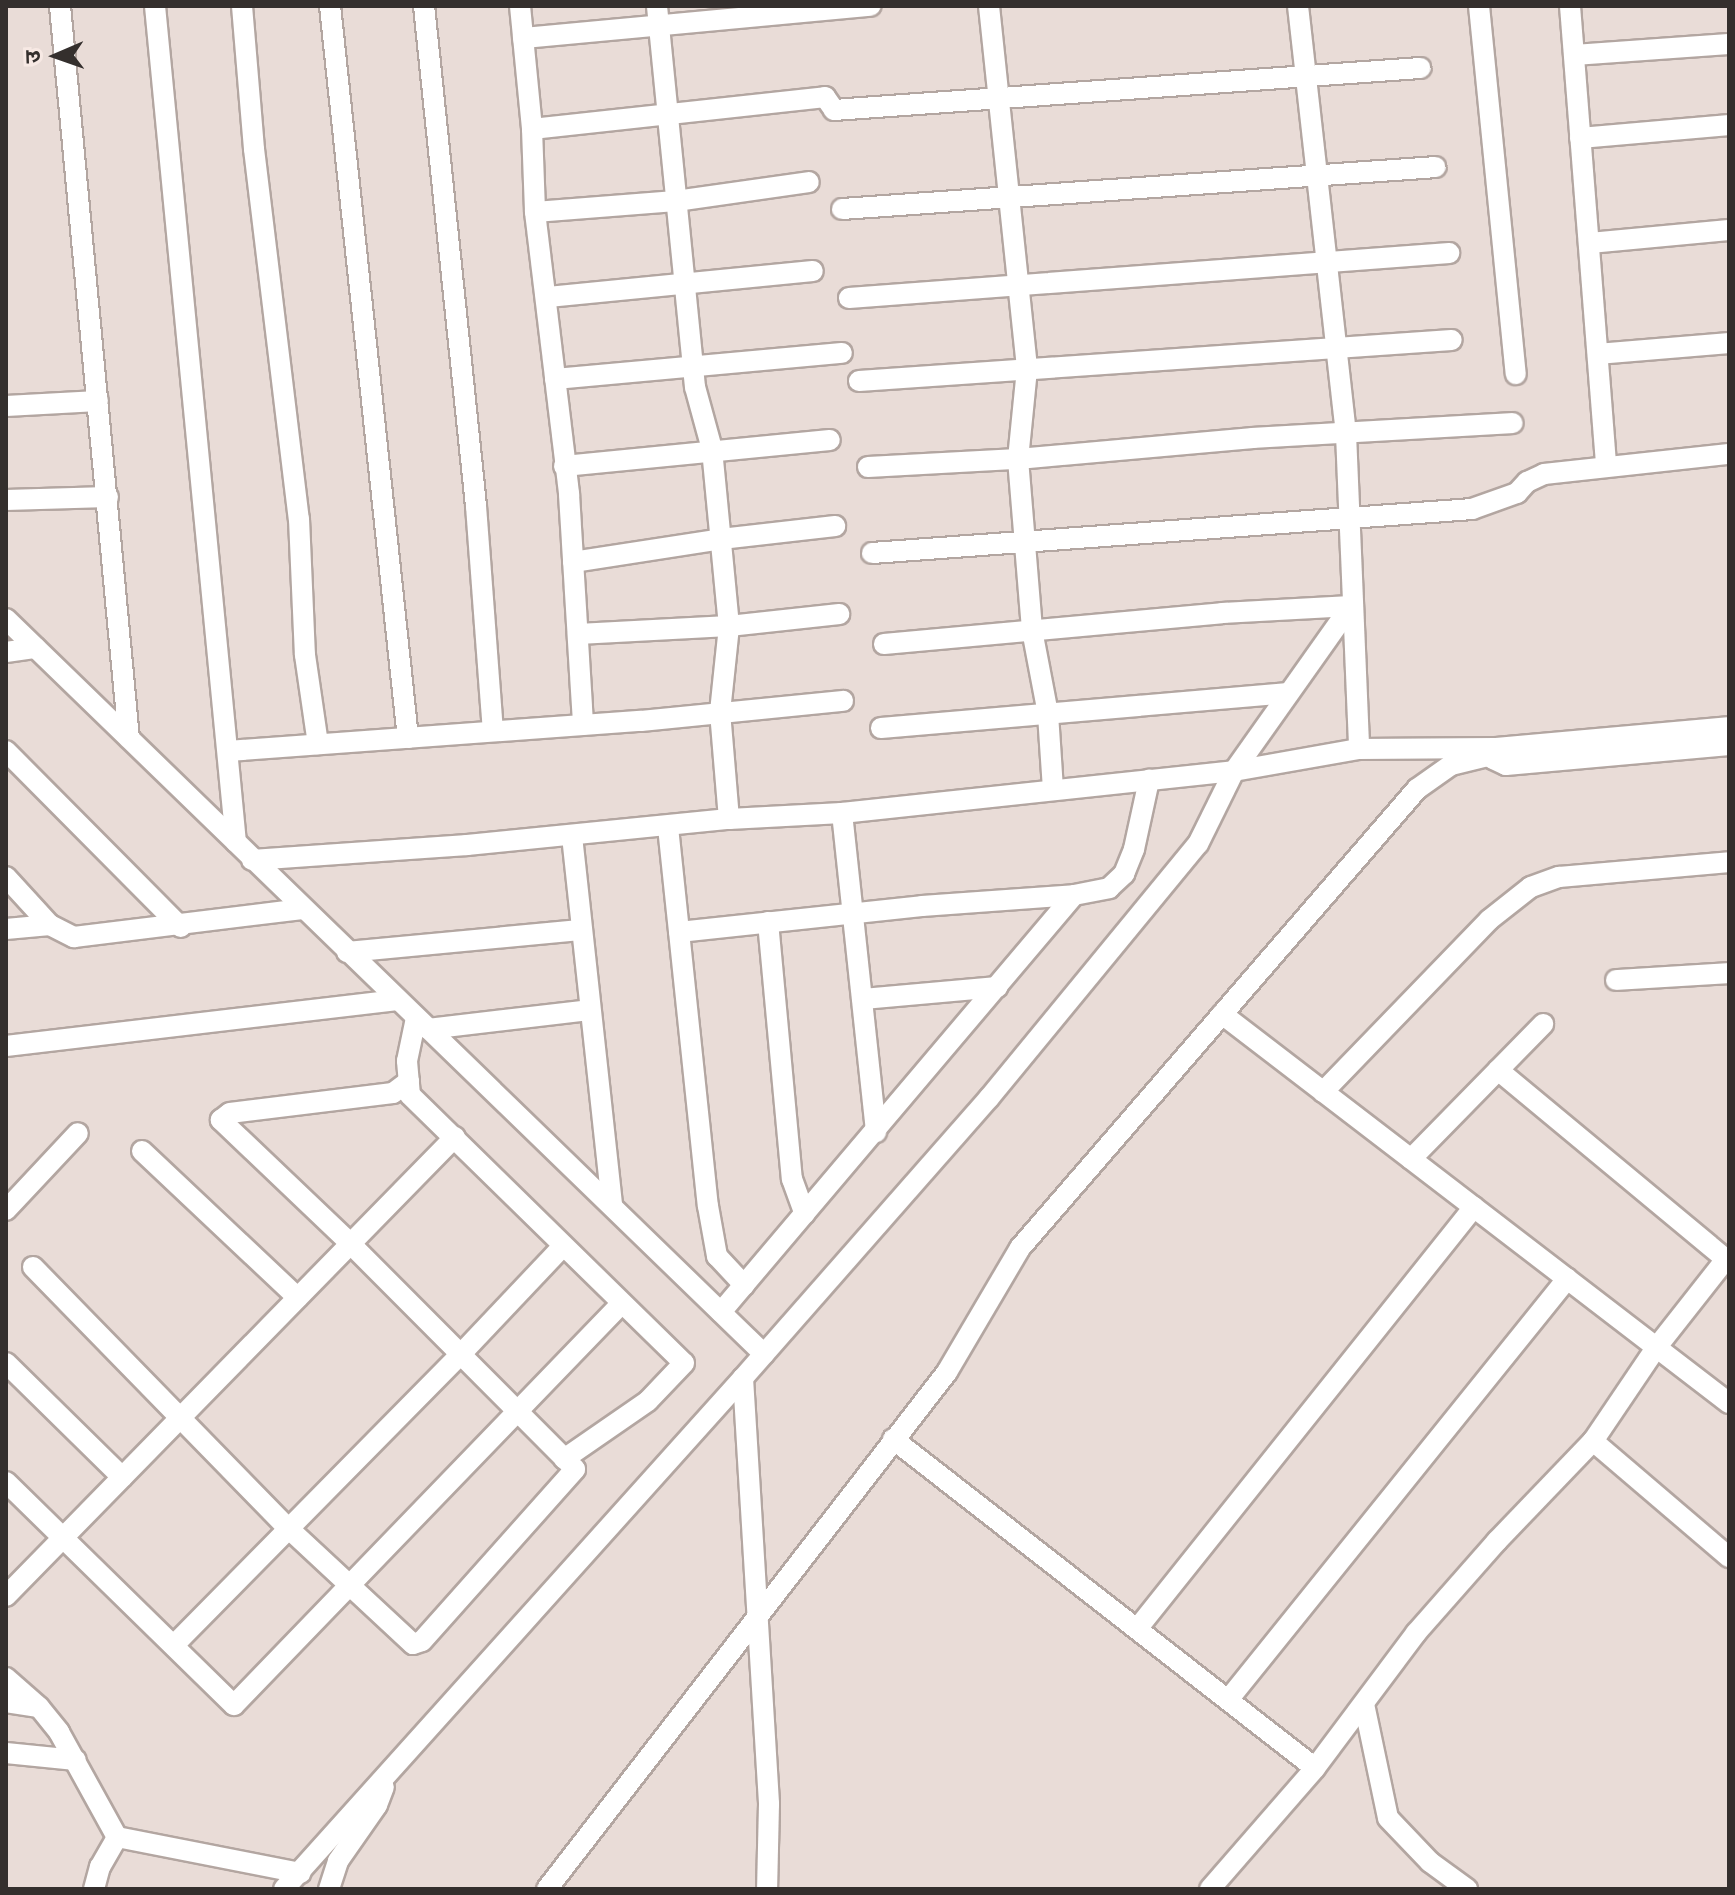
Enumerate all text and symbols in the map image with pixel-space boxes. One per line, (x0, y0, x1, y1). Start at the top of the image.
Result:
north arrow (16, 16, 96, 96)
text: उ (17, 50, 46, 64)

